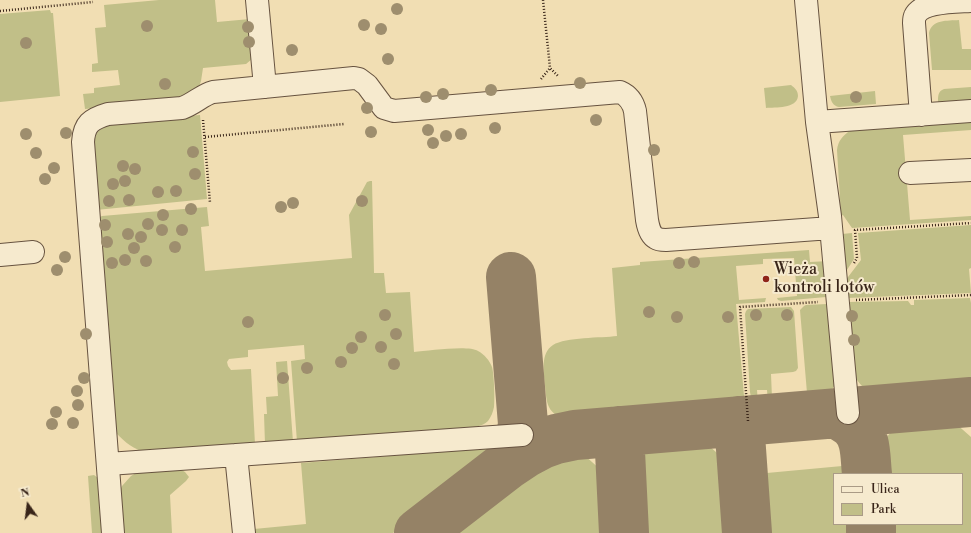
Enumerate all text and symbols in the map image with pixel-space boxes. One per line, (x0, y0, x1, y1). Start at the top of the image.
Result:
place label: Wieża kontroli lotów (774, 260, 874, 298)
marker: Wieża kontroli lotów (761, 274, 771, 284)
legend (833, 473, 963, 525)
text: Ulica (871, 482, 900, 497)
north arrow (8, 485, 48, 525)
text: N (19, 486, 31, 501)
text: Park (871, 502, 896, 517)

